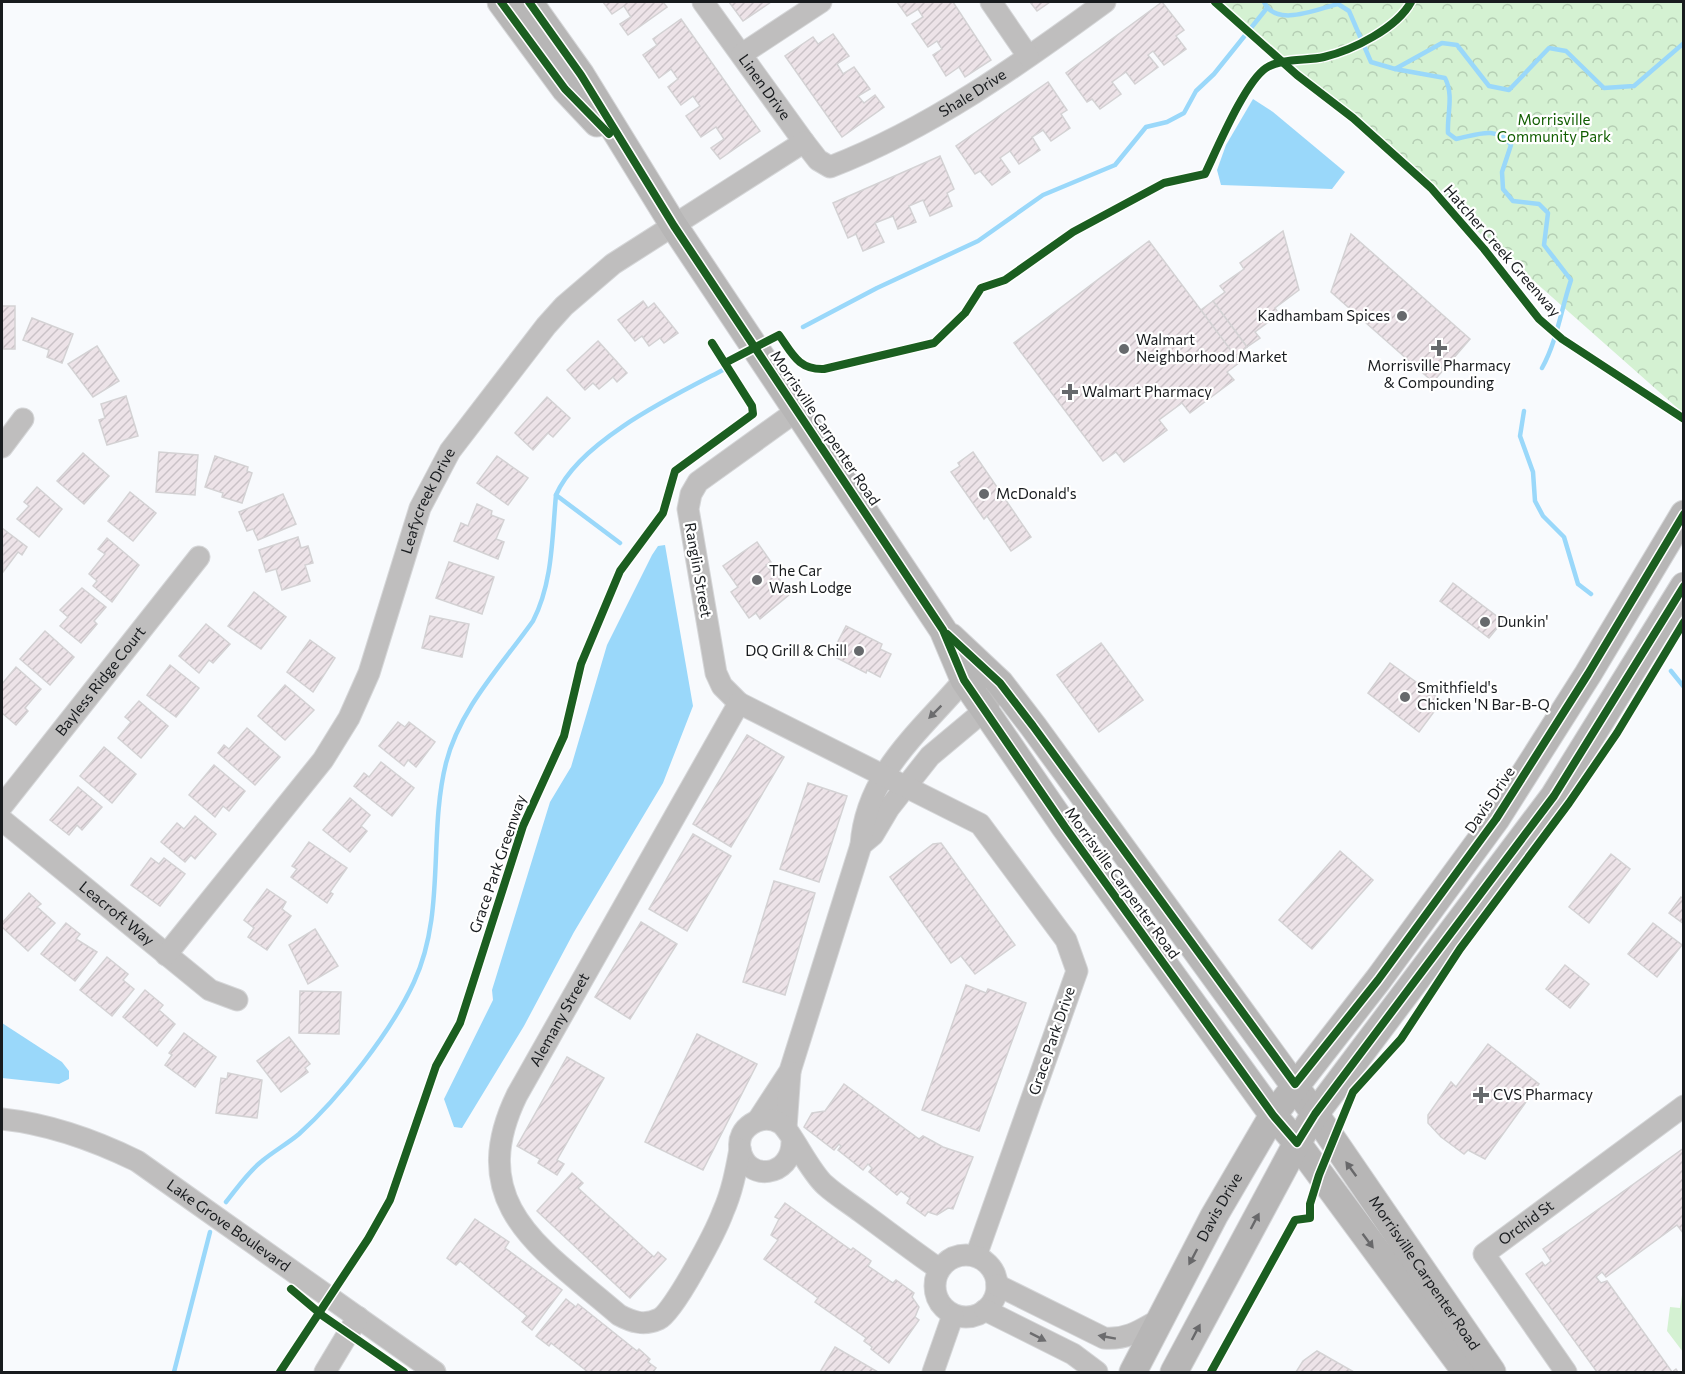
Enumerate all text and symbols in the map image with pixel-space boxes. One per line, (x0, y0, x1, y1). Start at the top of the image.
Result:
street label: Linen Drive (735, 50, 795, 123)
street label: Shale Drive (935, 65, 1009, 120)
park label: Morrisville Community Park (1497, 110, 1611, 145)
street label: Hatcher Creek Greenway (1441, 181, 1565, 320)
place label: Kadhambam Spices (1258, 306, 1390, 324)
marker: Kadhambam Spices (1395, 309, 1409, 323)
place label: Walmart Neighborhood Market (1136, 330, 1287, 365)
marker: Morrisville Pharmacy & Compounding (1432, 341, 1446, 355)
marker: Walmart Neighborhood Market (1117, 342, 1131, 356)
street label: Morrisville Carpenter Road (767, 347, 884, 508)
place label: Morrisville Pharmacy & Compounding (1367, 356, 1511, 391)
place label: Walmart Pharmacy (1082, 382, 1212, 400)
marker: Walmart Pharmacy (1063, 385, 1077, 399)
street label: Leafycreek Drive (396, 445, 458, 556)
place label: McDonald's (996, 484, 1077, 502)
marker: McDonald's (977, 487, 991, 501)
street label: Ranglin Street (682, 521, 716, 619)
place label: The Car Wash Lodge (769, 561, 852, 596)
marker: The Car Wash Lodge (750, 573, 764, 587)
place label: Dunkin' (1497, 612, 1549, 630)
marker: Dunkin' (1478, 615, 1492, 629)
street label: Bayless Ridge Court (51, 622, 149, 739)
place label: DQ Grill & Chill (745, 641, 847, 659)
marker: DQ Grill & Chill (852, 644, 866, 658)
place label: Smithfield's Chicken 'N Bar-B-Q (1417, 678, 1550, 713)
marker: Smithfield's Chicken 'N Bar-B-Q (1398, 690, 1412, 704)
one-way arrow (928, 705, 942, 719)
street label: Davis Drive (1460, 763, 1518, 836)
street label: Grace Park Greenway (465, 792, 529, 935)
street label: Morrisville Carpenter Road (1062, 803, 1184, 962)
street label: Leacroft Way (76, 877, 158, 949)
street label: Alemany Street (525, 969, 592, 1069)
street label: Grace Park Drive (1024, 984, 1078, 1097)
place label: CVS Pharmacy (1493, 1085, 1593, 1103)
marker: CVS Pharmacy (1474, 1088, 1488, 1102)
one-way arrow (1346, 1161, 1358, 1176)
street label: Davis Drive (1192, 1169, 1245, 1244)
street label: Lake Grove Boulevard (164, 1175, 294, 1275)
street label: Morrisville Carpenter Road (1366, 1192, 1484, 1353)
street label: Orchid St (1494, 1196, 1557, 1248)
one-way arrow (1250, 1213, 1260, 1230)
one-way arrow (1362, 1233, 1374, 1248)
one-way arrow (1188, 1248, 1198, 1266)
one-way arrow (1191, 1323, 1201, 1340)
one-way arrow (1029, 1332, 1046, 1341)
one-way arrow (1097, 1332, 1116, 1341)

